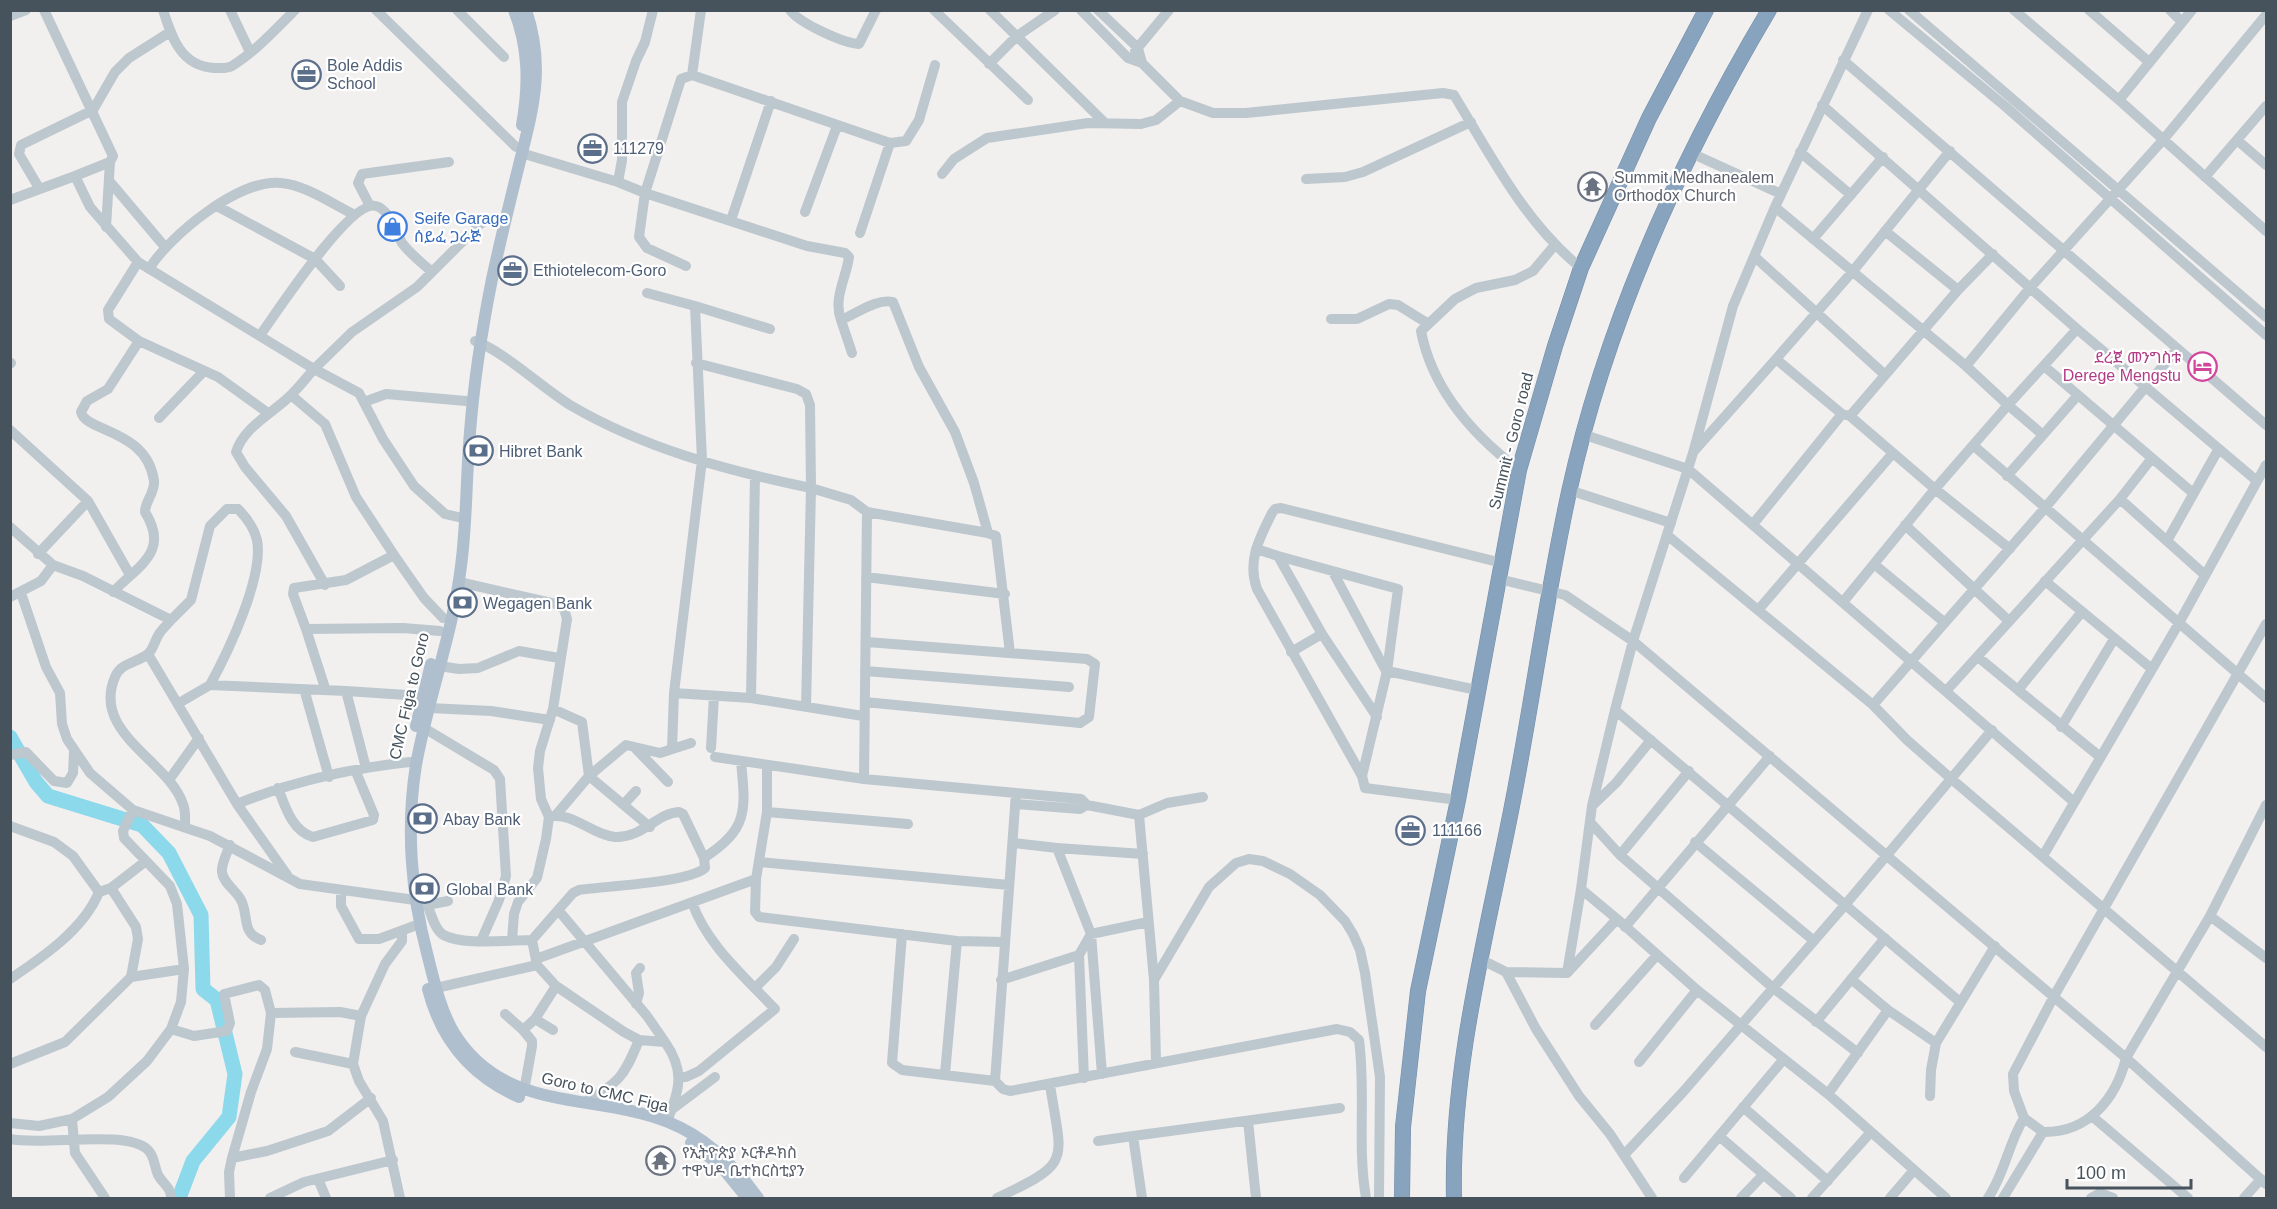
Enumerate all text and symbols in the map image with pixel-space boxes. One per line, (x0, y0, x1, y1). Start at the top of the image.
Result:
place label: Bole Addis School (327, 57, 403, 92)
office icon: Bole Addis School (290, 58, 322, 90)
office icon: 111279 (576, 132, 608, 164)
place label: 111279 (613, 140, 664, 157)
place label: Summit Medhanealem Orthodox Church (1614, 169, 1774, 204)
temple icon: Summit Medhanealem Orthodox Church (1577, 170, 1609, 202)
place label: Seife Garage ሰይፈ ጋራጅ (414, 210, 508, 245)
shop icon: Seife Garage ሰይፈ ጋራጅ (377, 211, 409, 243)
office icon: Ethiotelecom-Goro (496, 254, 528, 286)
place label: Ethiotelecom-Goro (533, 262, 666, 279)
place label: ደረጀ መንግስቱ Derege Mengstu (2063, 349, 2181, 384)
hotel icon: ደረጀ መንግስቱ Derege Mengstu (2186, 350, 2218, 382)
street label: Summit - Goro road (1486, 371, 1536, 511)
bank icon: Hibret Bank (462, 435, 494, 467)
place label: Hibret Bank (499, 443, 584, 460)
bank icon: Wegagen Bank (446, 587, 478, 619)
place label: Wegagen Bank (483, 595, 593, 612)
street label: CMC Figa to Goro (386, 631, 432, 761)
bank icon: Abay Bank (406, 803, 438, 835)
place label: Abay Bank (443, 811, 521, 828)
office icon: 111166 (1395, 814, 1427, 846)
place label: 111166 (1432, 822, 1482, 839)
bank icon: Global Bank (409, 873, 441, 905)
place label: Global Bank (446, 881, 534, 898)
street label: Goro to CMC Figa (540, 1069, 670, 1115)
place label: የኢትዮጵያ ኦርቶዶክስ ተዋህዶ ቤተክርስቲያን (682, 1144, 805, 1179)
temple icon: የኢትዮጵያ ኦርቶዶክስ ተዋህዶ ቤተክርስቲያን (645, 1145, 677, 1177)
scale bar (2067, 1152, 2192, 1190)
text: 100 m (2076, 1163, 2126, 1183)

